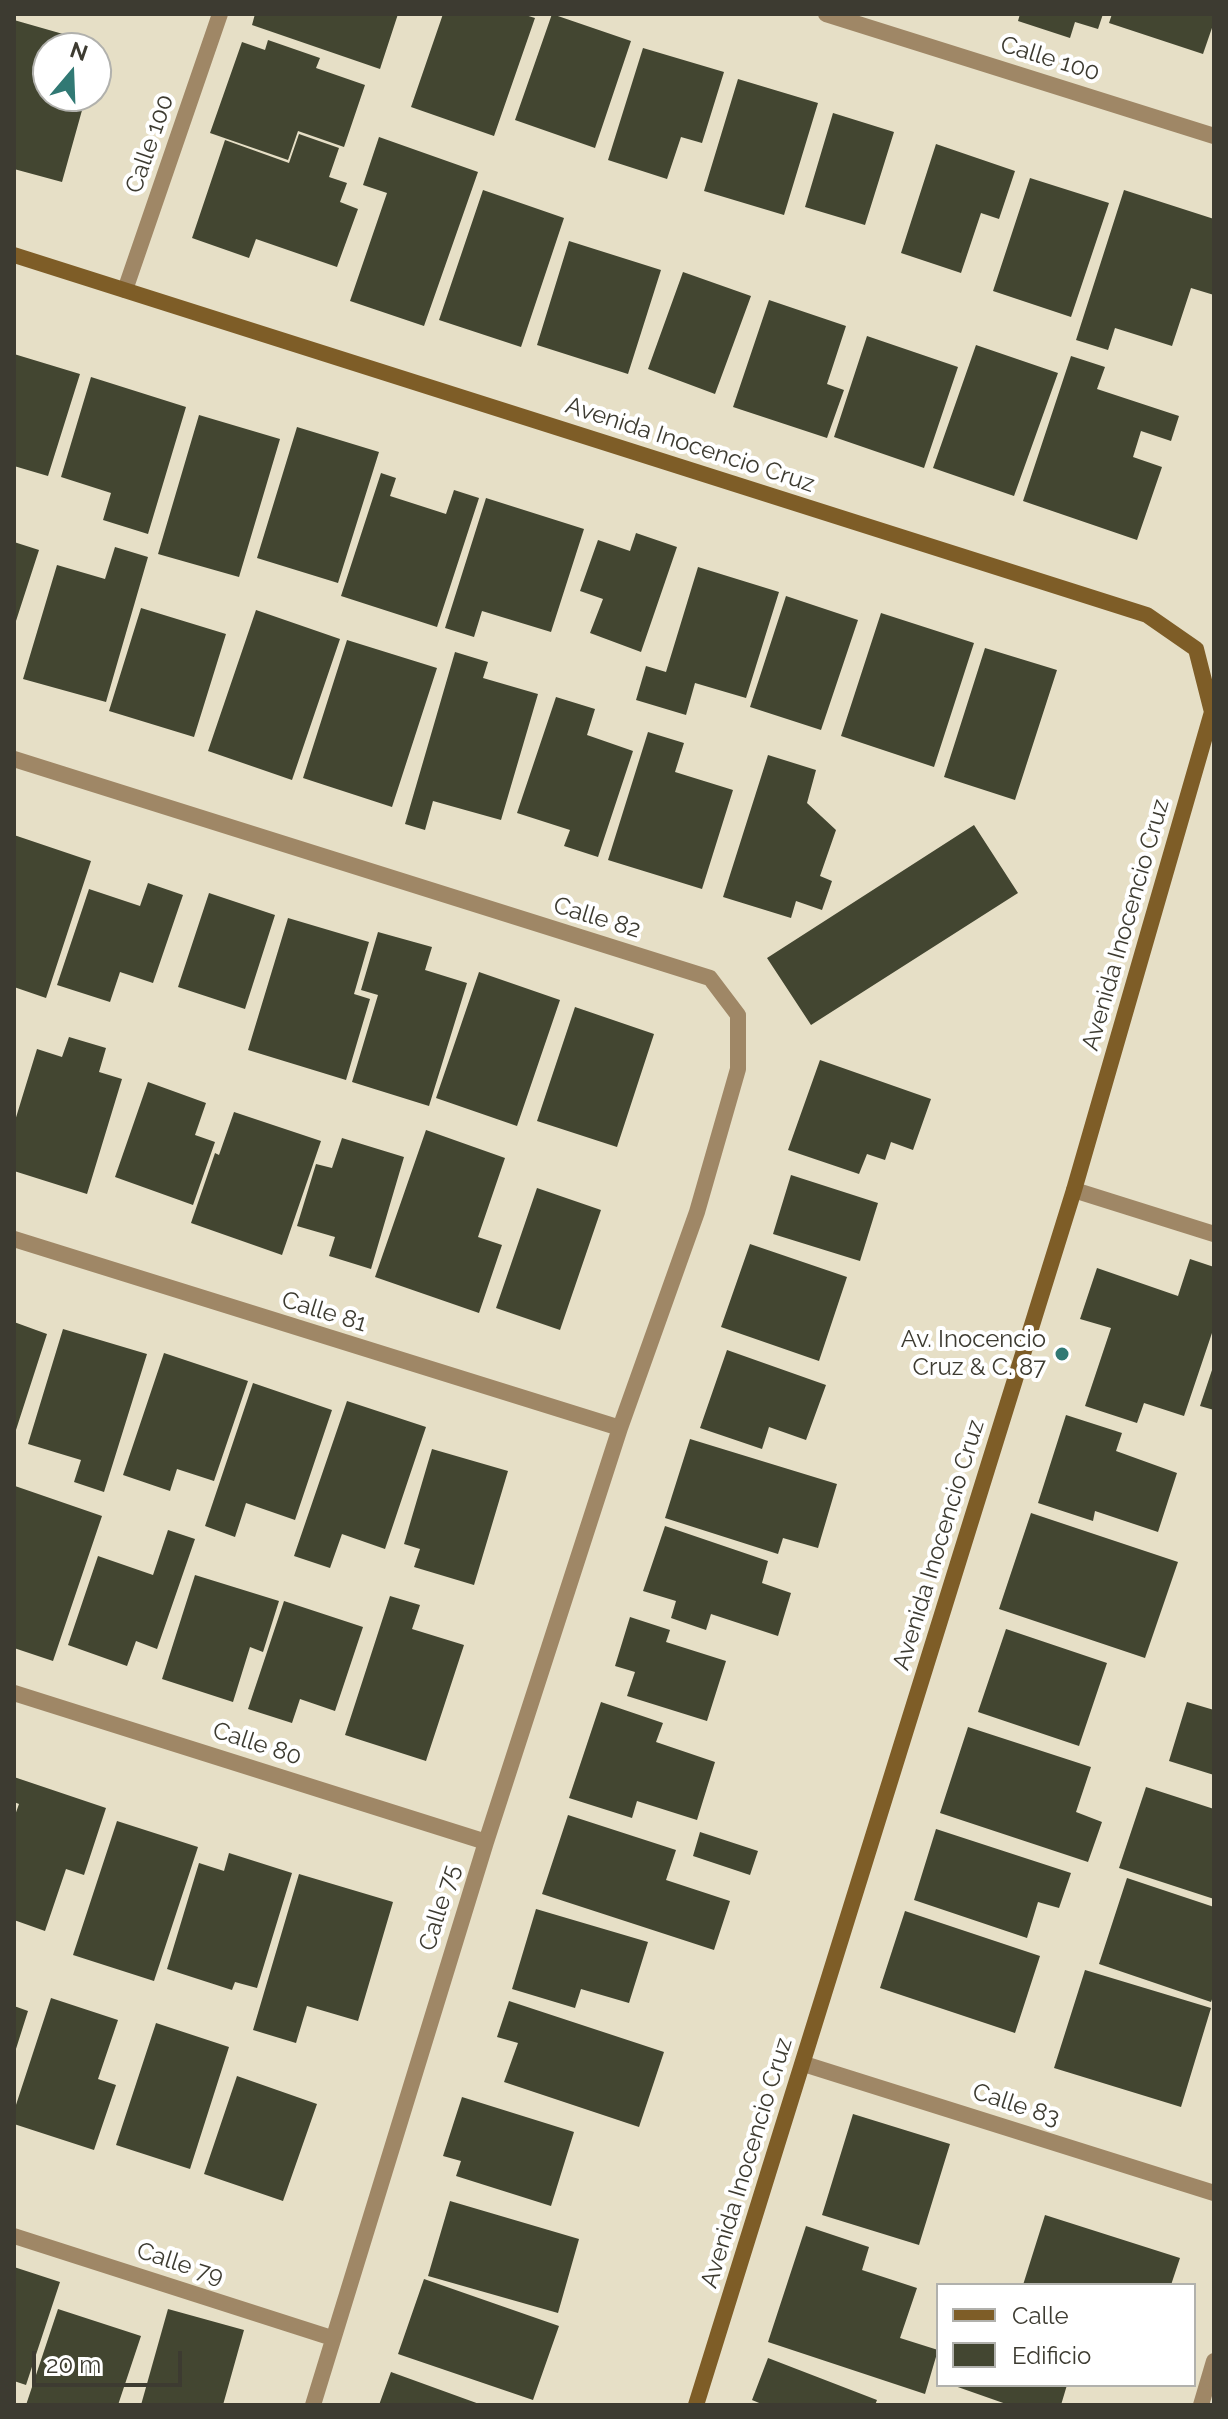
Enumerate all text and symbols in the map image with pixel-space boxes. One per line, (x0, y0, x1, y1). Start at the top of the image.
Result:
street label: Calle 100 (997, 30, 1103, 88)
north arrow (32, 32, 112, 112)
text: N (67, 36, 91, 66)
street label: Calle 100 (120, 91, 180, 197)
street label: Avenida Inocencio Cruz (562, 391, 818, 499)
street label: Avenida Inocencio Cruz (1076, 796, 1176, 1054)
street label: Calle 82 (550, 891, 644, 945)
street label: Calle 81 (278, 1285, 370, 1339)
place label: Av. Inocencio Cruz & C. 87 (901, 1326, 1046, 1382)
marker: Av. Inocencio Cruz & C. 87 (1053, 1345, 1071, 1363)
street label: Avenida Inocencio Cruz (887, 1416, 991, 1674)
street label: Calle 80 (209, 1716, 305, 1772)
street label: Calle 75 (413, 1862, 467, 1954)
street label: Avenida Inocencio Cruz (695, 2034, 799, 2292)
street label: Calle 83 (969, 2077, 1063, 2133)
street label: Calle 79 (133, 2236, 227, 2292)
legend (936, 2283, 1196, 2387)
text: Calle (1012, 2301, 1069, 2330)
scale bar (36, 2335, 186, 2385)
text: Edificio (1012, 2341, 1091, 2370)
text: 20 m (46, 2350, 101, 2379)

